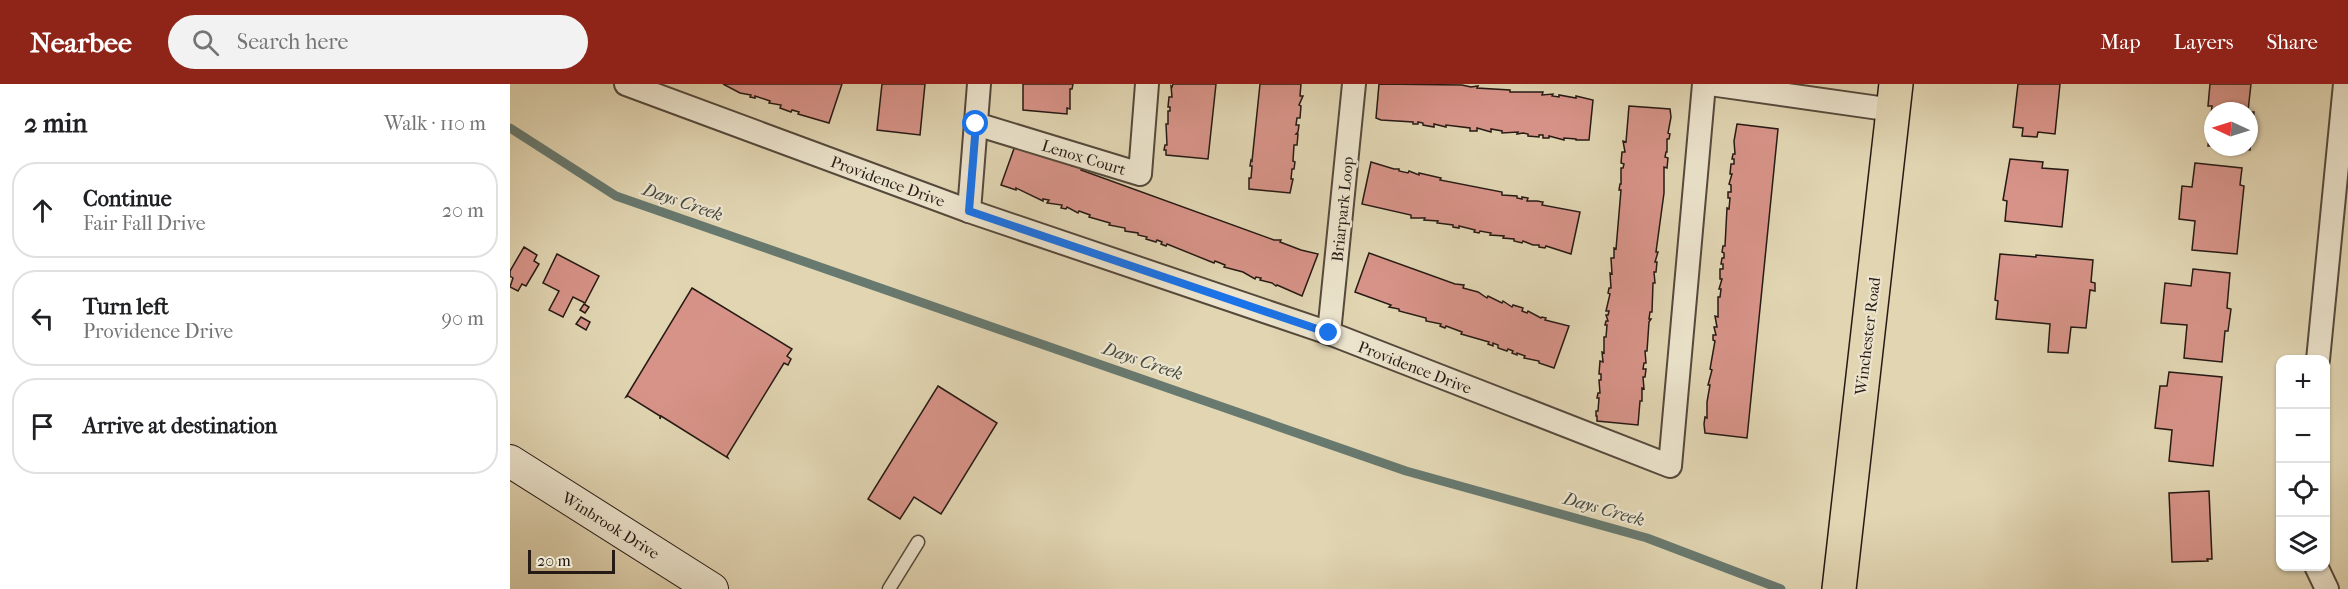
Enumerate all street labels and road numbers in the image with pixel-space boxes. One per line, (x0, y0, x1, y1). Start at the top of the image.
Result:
street label: Lenox Court (1040, 136, 1128, 179)
street label: Providence Drive (828, 152, 948, 211)
street label: Briarpark Loop (1328, 155, 1357, 263)
street label: Winchester Road (1851, 276, 1884, 397)
street label: Providence Drive (1355, 337, 1474, 398)
street label: Winbrook Drive (558, 487, 663, 563)

